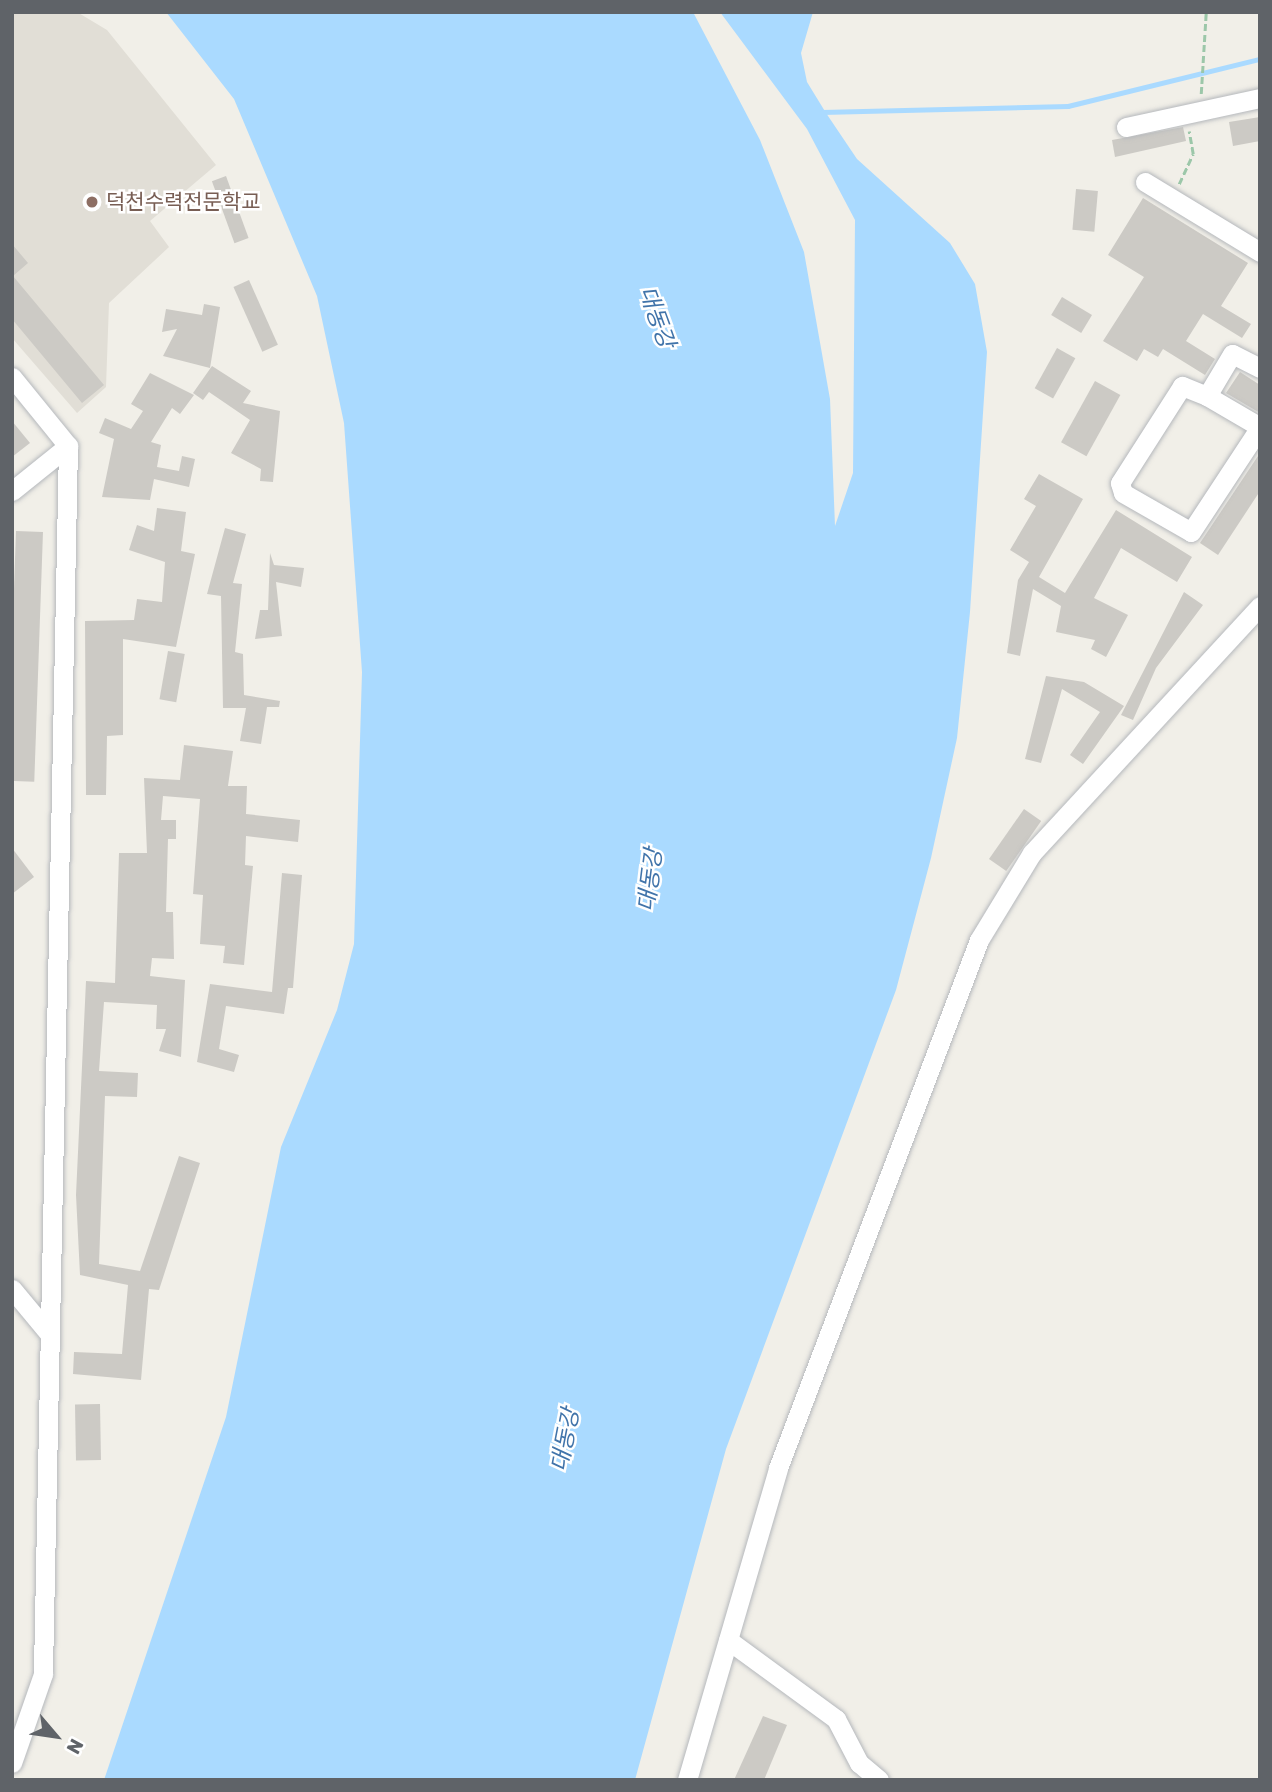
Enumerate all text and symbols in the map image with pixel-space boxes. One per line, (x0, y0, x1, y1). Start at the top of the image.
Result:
place label: 덕천수력전문학교 (106, 189, 261, 215)
marker: 덕천수력전문학교 (84, 194, 100, 210)
water label: 대동강 (633, 282, 681, 352)
water label: 대동강 (632, 847, 668, 913)
water label: 대동강 (545, 1406, 585, 1474)
north arrow (21, 1701, 91, 1771)
text: N (61, 1735, 88, 1758)

